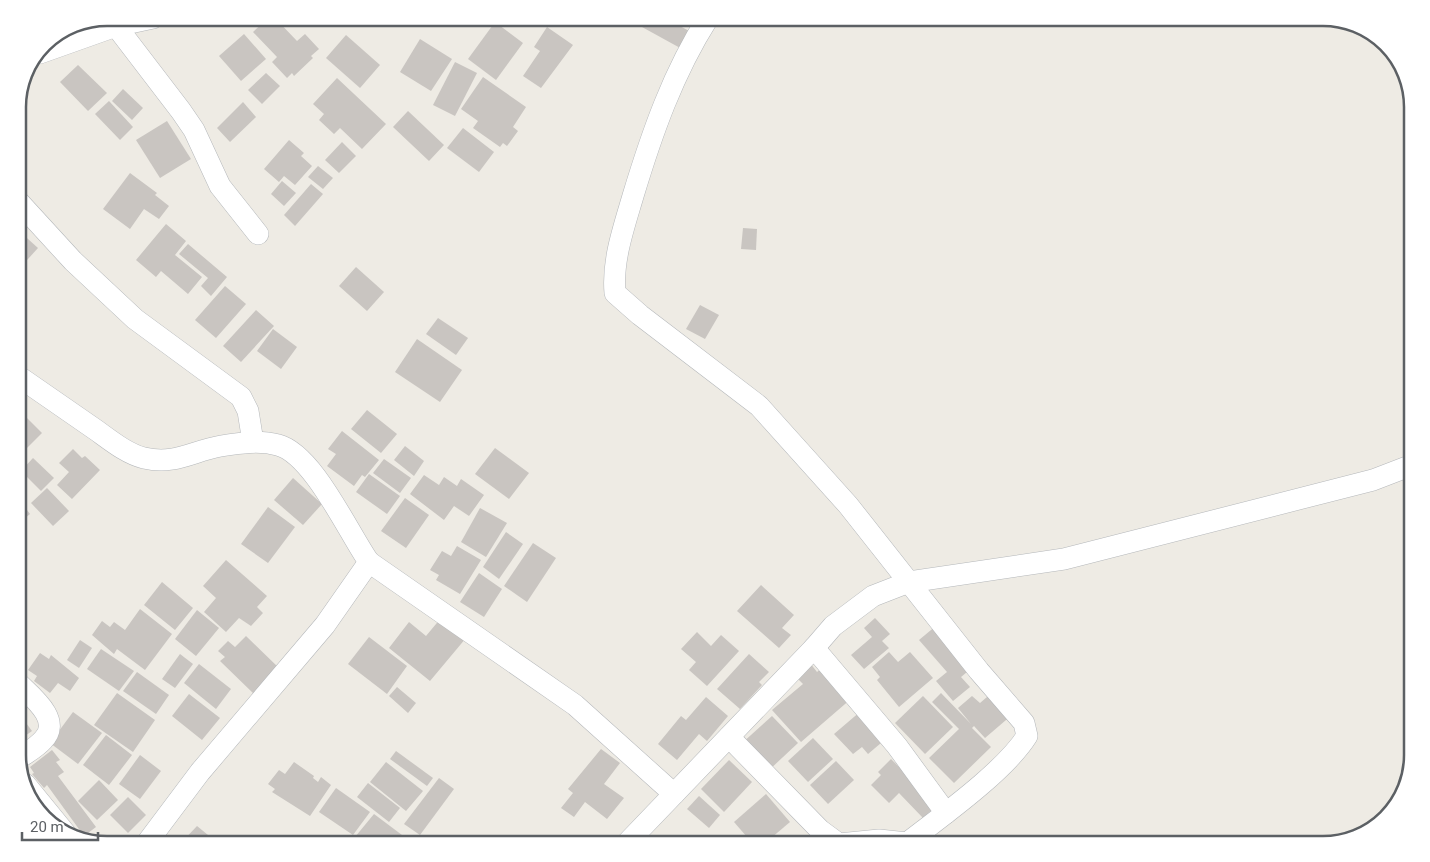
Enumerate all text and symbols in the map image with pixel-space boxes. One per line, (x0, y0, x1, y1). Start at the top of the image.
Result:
scale bar (22, 810, 99, 842)
text: 20 m (30, 818, 64, 836)

